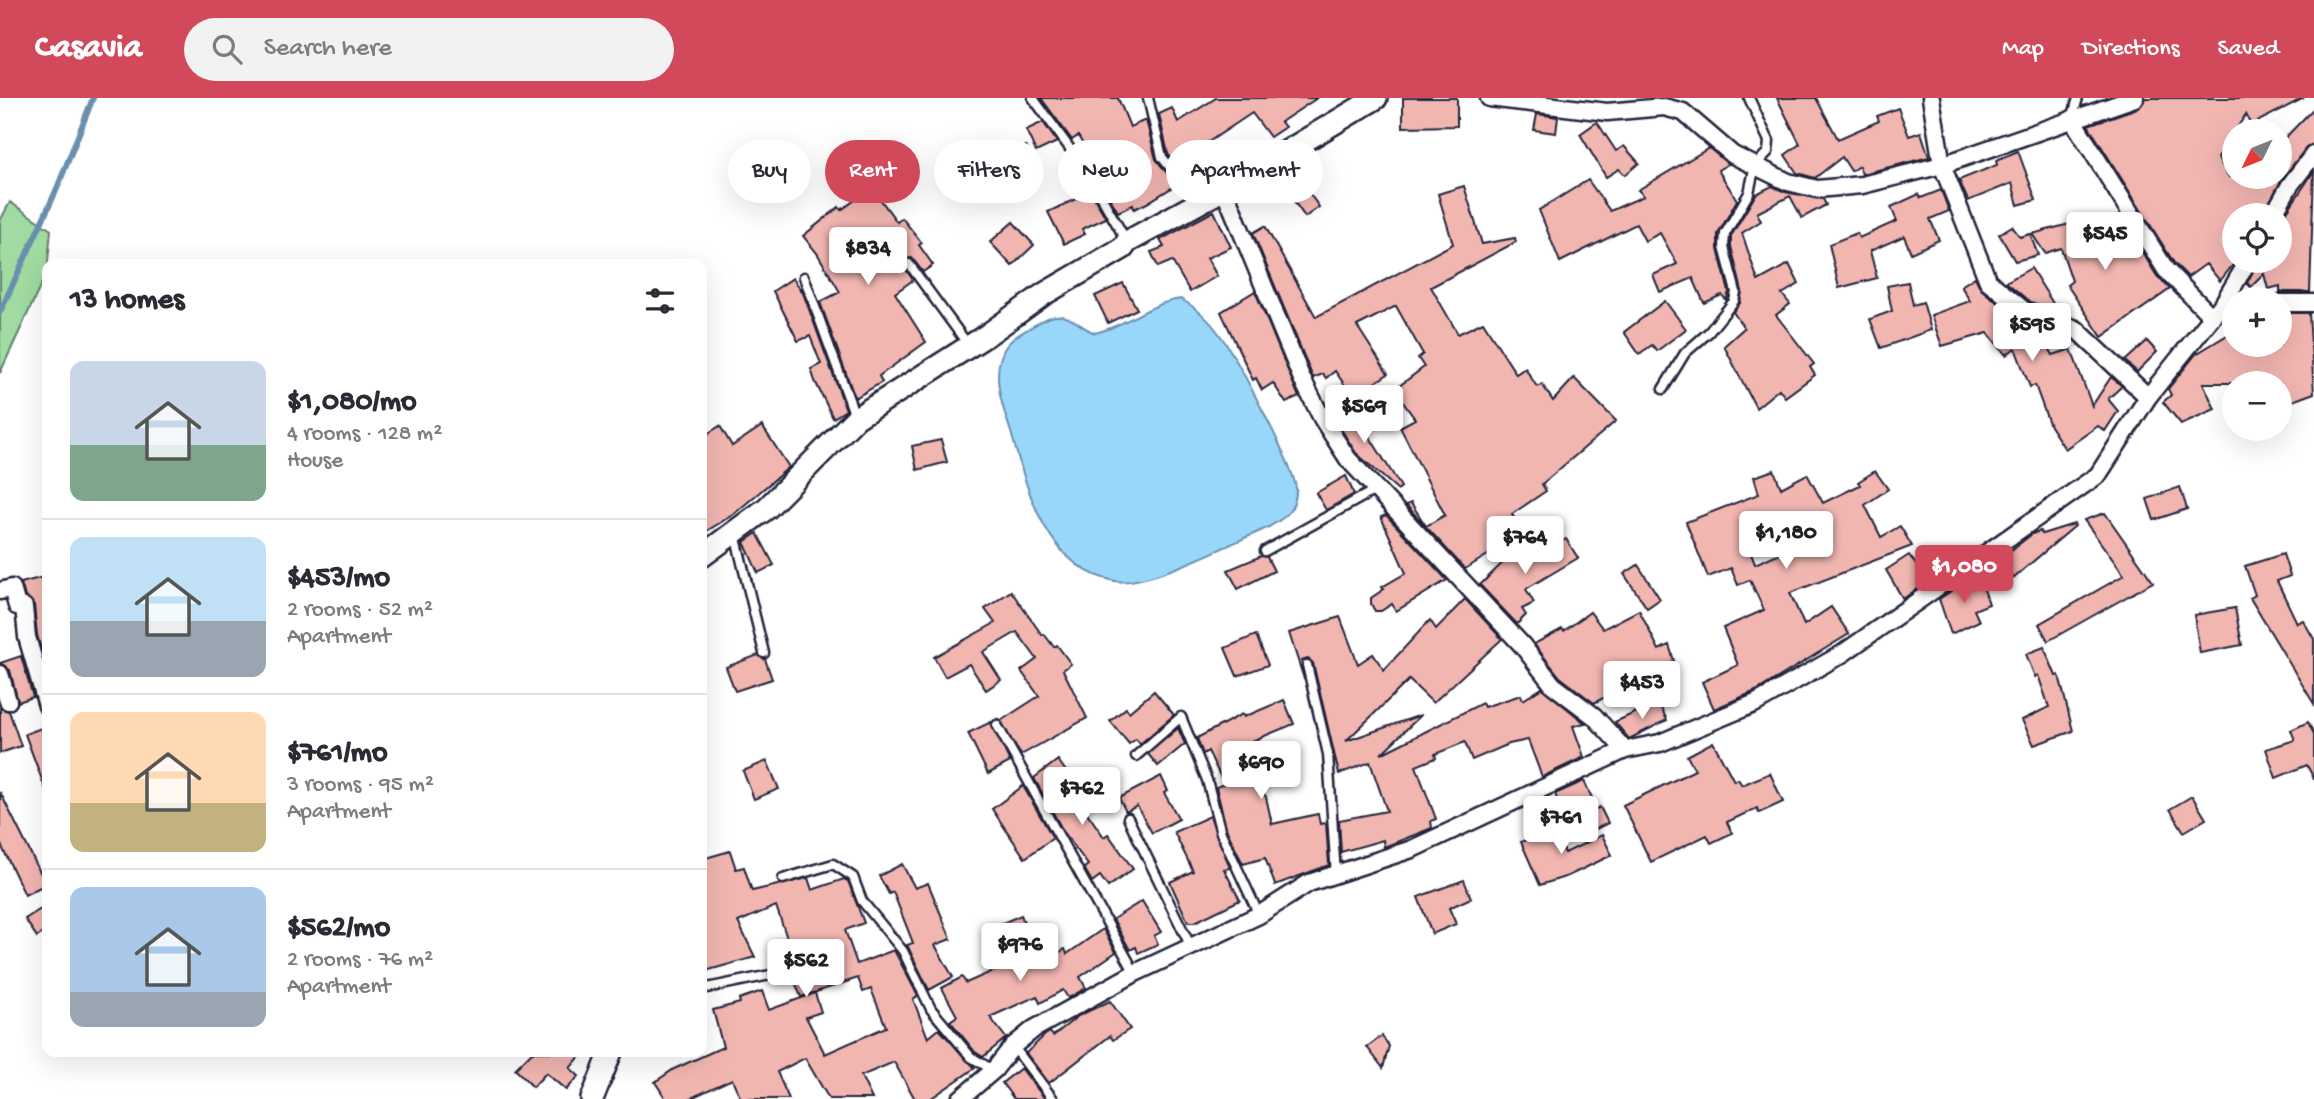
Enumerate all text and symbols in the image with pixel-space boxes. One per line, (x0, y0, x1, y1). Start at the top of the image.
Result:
search box (184, 18, 674, 81)
text: Casavia (35, 30, 142, 68)
icon: search (208, 30, 246, 68)
text: Search here (264, 34, 392, 65)
text: Map (2002, 35, 2044, 64)
text: Directions (2082, 35, 2180, 64)
text: Saved (2218, 35, 2279, 64)
north arrow (2222, 119, 2292, 189)
map controls (2222, 119, 2292, 441)
chip: Buy (728, 140, 811, 203)
chip: Rent (825, 140, 920, 203)
chip: Filters (934, 140, 1044, 203)
chip: New (1058, 140, 1152, 203)
chip: Apartment (1166, 140, 1323, 203)
button: locate (2222, 203, 2292, 273)
pin: $545 (2064, 212, 2146, 272)
text: $545 (2082, 221, 2128, 248)
pin: $834 (827, 228, 909, 287)
text: $834 (845, 236, 891, 263)
icon: filters (641, 282, 679, 320)
text: 13 homes (70, 284, 184, 319)
button: + (2222, 287, 2292, 357)
pin: $595 (1991, 303, 2073, 363)
text: $595 (2009, 312, 2055, 339)
button: − (2222, 371, 2292, 441)
text: $1,080/mo (287, 386, 417, 421)
pin: $569 (1323, 386, 1405, 445)
icon: home (126, 389, 210, 473)
text: $569 (1341, 394, 1387, 421)
text: 4 rooms · 128 m² (287, 421, 442, 448)
text: House (287, 448, 343, 475)
pin: $1,180 (1729, 512, 1843, 571)
pin: $764 (1484, 517, 1566, 576)
text: $1,180 (1755, 520, 1817, 547)
text: $764 (1503, 525, 1547, 552)
pin: $1,080 (1907, 546, 2021, 605)
text: $1,080 (1931, 554, 1997, 581)
text: $453/mo (287, 562, 390, 597)
icon: home (126, 565, 210, 649)
text: 2 rooms · 52 m² (287, 597, 433, 624)
text: Apartment (287, 624, 391, 651)
pin: $453 (1601, 662, 1683, 721)
text: $453 (1619, 670, 1665, 697)
text: $761/mo (287, 737, 387, 772)
icon: home (126, 740, 210, 824)
pin: $690 (1220, 742, 1302, 801)
text: $690 (1238, 750, 1284, 777)
pin: $762 (1041, 768, 1123, 827)
text: 3 rooms · 95 m² (287, 772, 434, 799)
text: $762 (1059, 776, 1105, 803)
pin: $761 (1520, 796, 1602, 856)
text: Apartment (287, 799, 391, 826)
text: $761 (1539, 805, 1583, 832)
text: $562/mo (287, 912, 390, 947)
icon: home (126, 915, 210, 999)
pin: $976 (979, 924, 1061, 983)
text: $976 (997, 932, 1043, 959)
pin: $562 (765, 940, 847, 999)
text: 2 rooms · 76 m² (287, 947, 433, 974)
text: $562 (783, 948, 829, 975)
text: Apartment (287, 974, 391, 1001)

